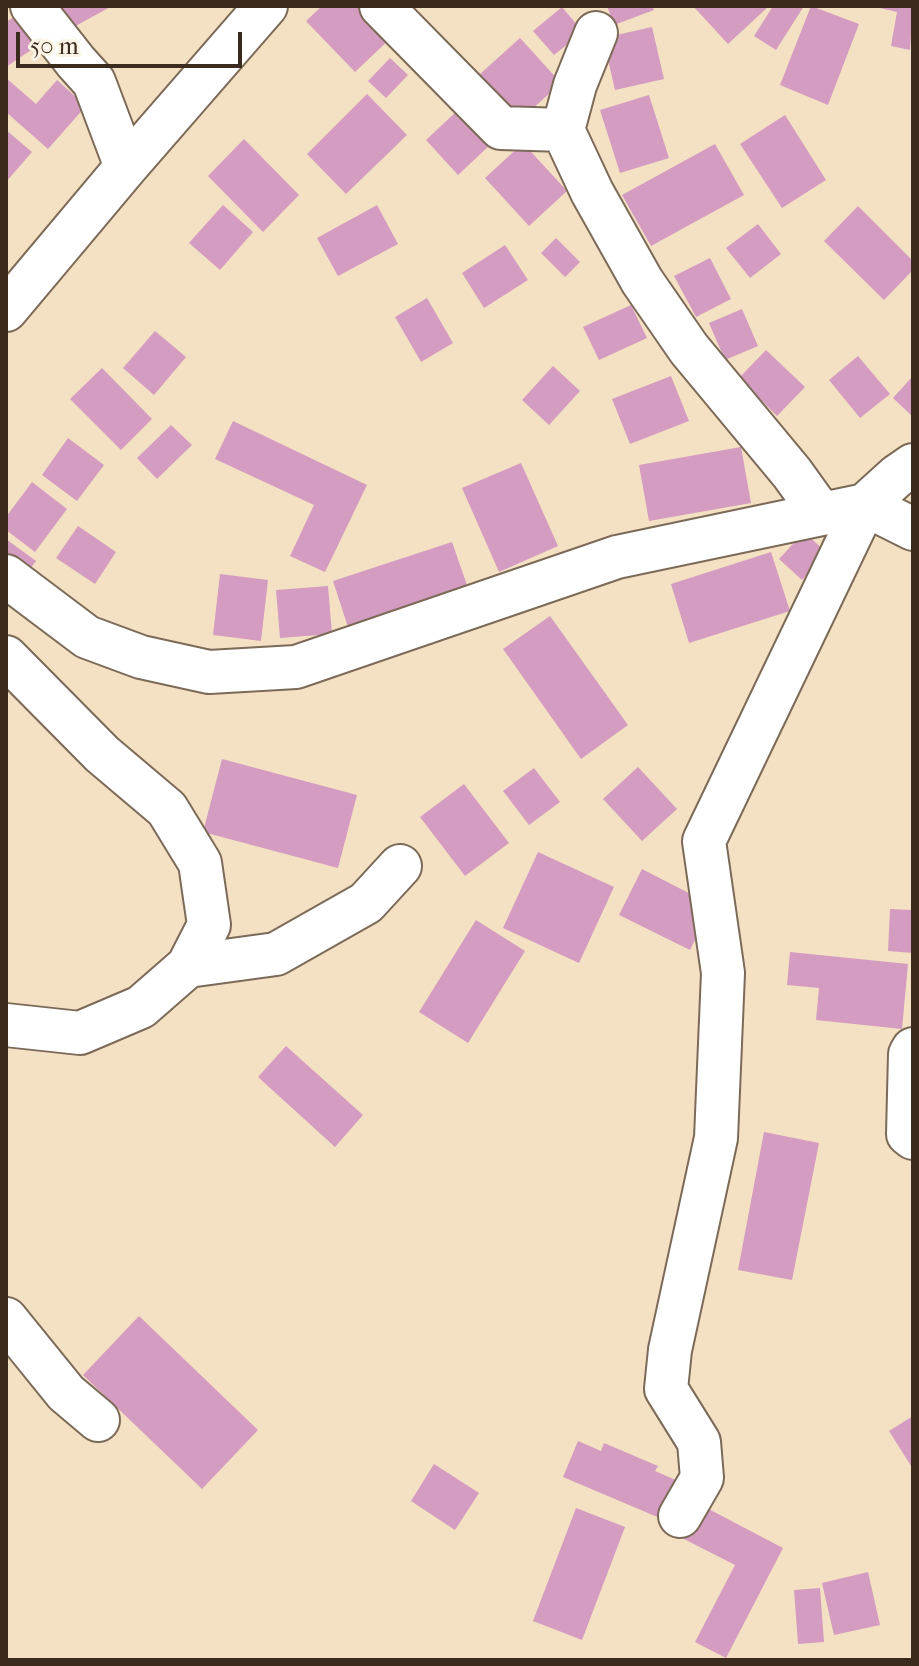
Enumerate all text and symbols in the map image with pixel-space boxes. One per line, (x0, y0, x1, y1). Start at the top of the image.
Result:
scale bar (20, 16, 246, 66)
text: 50 m (30, 32, 79, 60)

